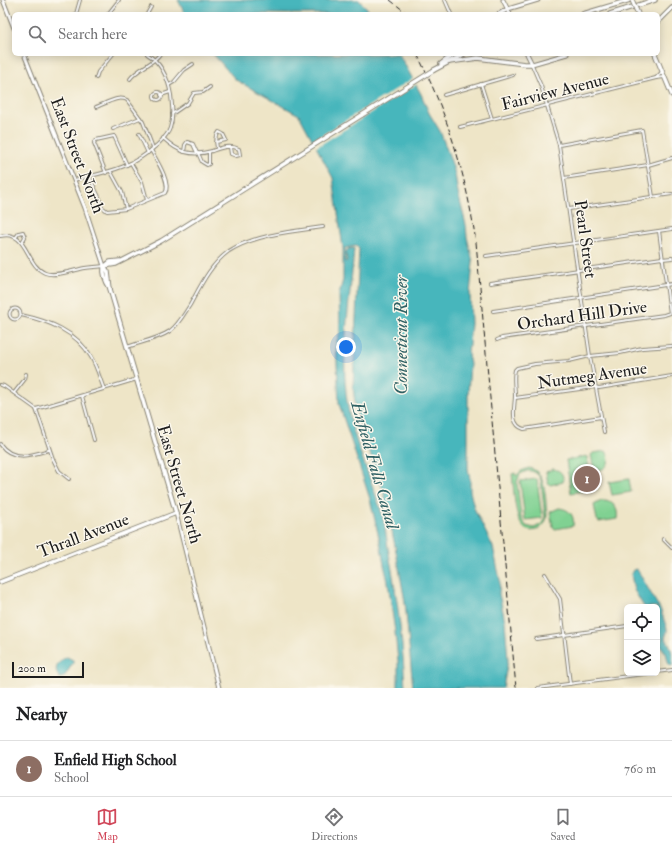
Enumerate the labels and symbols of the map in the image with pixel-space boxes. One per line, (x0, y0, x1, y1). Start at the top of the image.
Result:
street label: Fairview Avenue (499, 68, 611, 115)
street label: East Street North (46, 94, 109, 216)
street label: Pearl Street (570, 199, 601, 280)
water label: Connecticut River (390, 274, 413, 395)
street label: Orchard Hill Drive (516, 296, 648, 335)
your location (336, 337, 356, 357)
street label: Nutmeg Avenue (536, 357, 648, 394)
water label: Enfield Falls Canal (345, 398, 404, 533)
street label: East Street North (153, 422, 207, 546)
pin: 1 (574, 464, 600, 494)
street label: Thrall Avenue (34, 508, 132, 563)
scale bar (12, 660, 84, 679)

